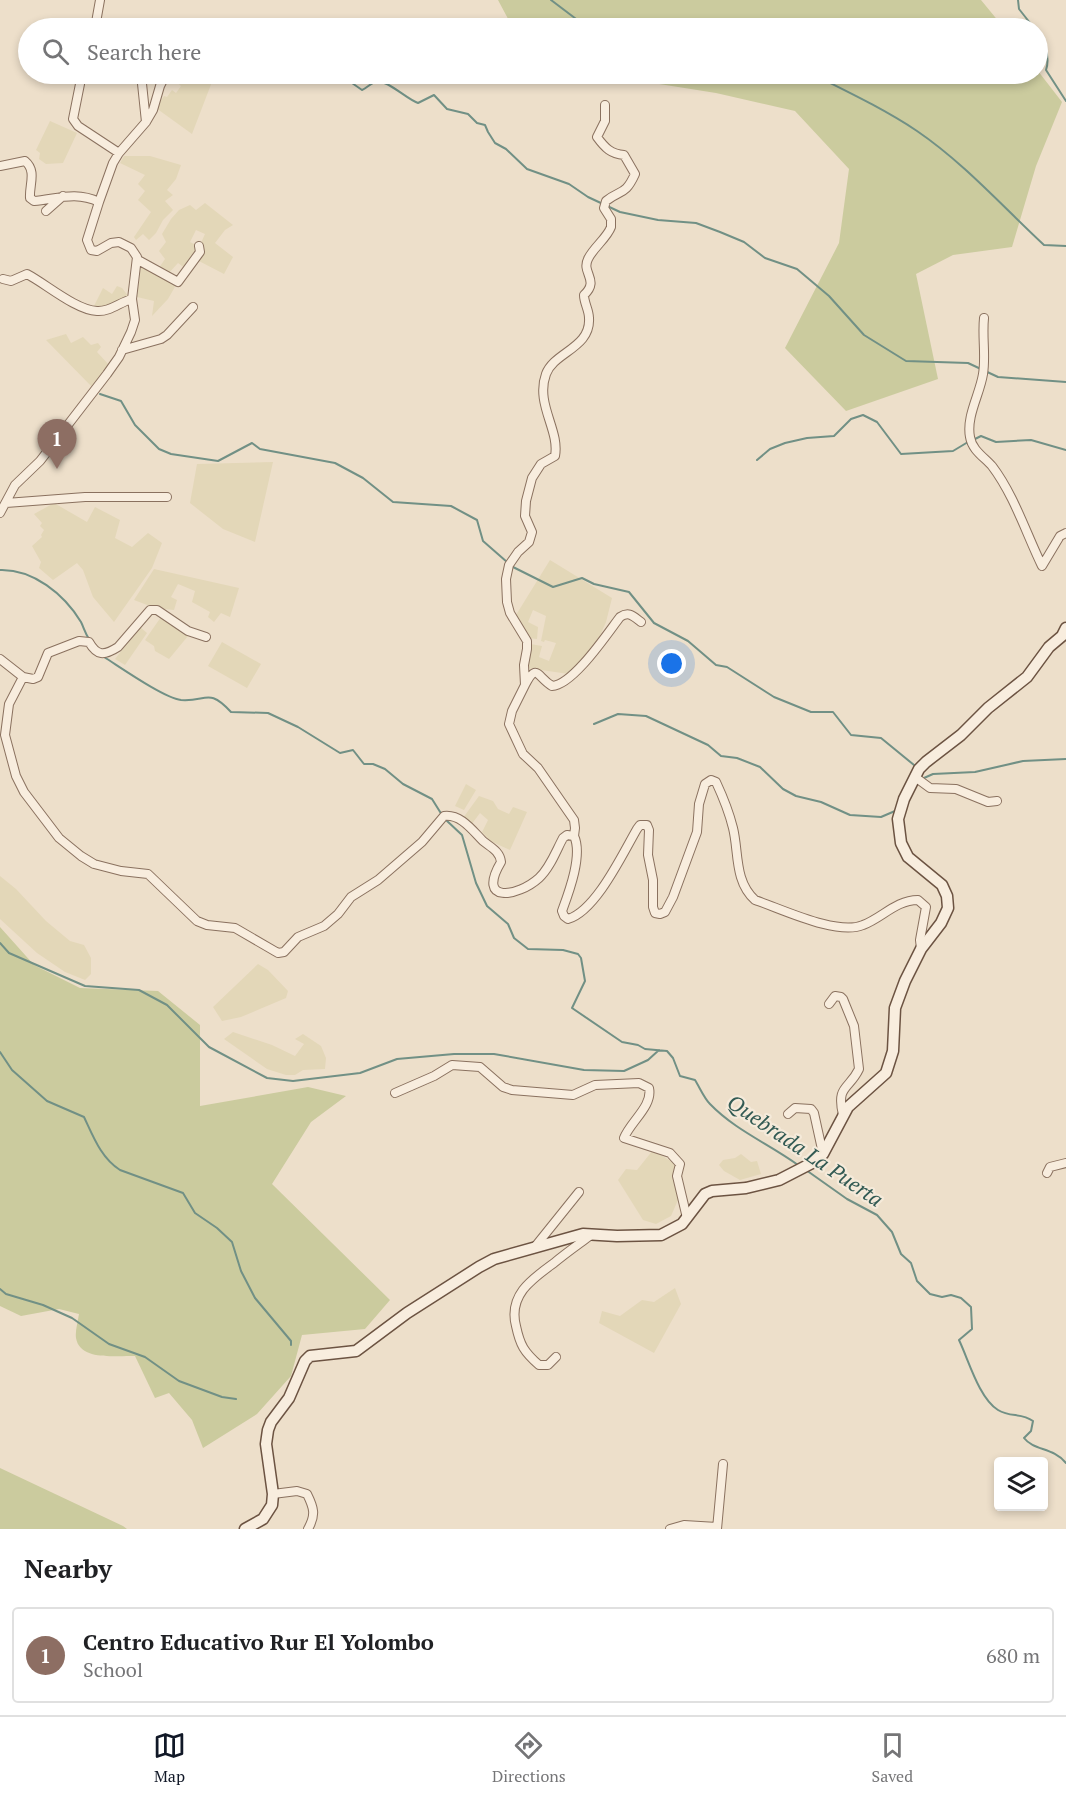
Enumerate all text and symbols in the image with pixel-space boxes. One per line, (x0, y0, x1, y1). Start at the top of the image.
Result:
search box (18, 18, 1048, 84)
icon: search (39, 35, 72, 68)
text: Search here (87, 37, 201, 66)
pin: 1 (38, 420, 76, 469)
your location (657, 649, 686, 678)
water label: Quebrada La Puerta (722, 1088, 889, 1213)
map controls (994, 1457, 1048, 1511)
button: layers (994, 1457, 1048, 1511)
text: Nearby (24, 1551, 112, 1585)
text: Centro Educativo Rur El Yolombo (83, 1627, 434, 1656)
text: 1 (40, 1642, 51, 1669)
text: 680 m (986, 1642, 1040, 1669)
text: School (83, 1656, 143, 1683)
tab: Map (153, 1729, 186, 1787)
tab: Directions (492, 1729, 566, 1787)
tab: Saved (872, 1729, 913, 1787)

